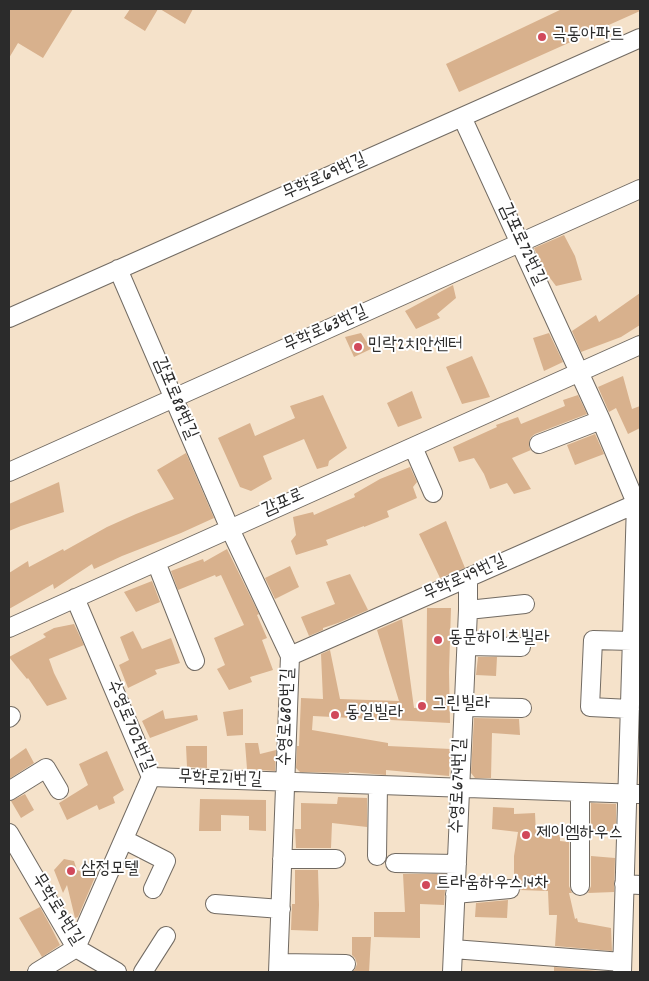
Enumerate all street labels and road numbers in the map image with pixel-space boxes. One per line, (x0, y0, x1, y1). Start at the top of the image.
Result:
street label: 무학로69번길 (280, 150, 370, 206)
street label: 감포로72번길 (493, 201, 549, 289)
street label: 무학로63번길 (281, 302, 371, 358)
street label: 감포로88번길 (147, 355, 201, 443)
street label: 감포로 (260, 485, 308, 523)
street label: 무학로49번길 (420, 551, 510, 607)
street label: 수영로680번길 (275, 668, 301, 766)
street label: 수영로702번길 (100, 677, 158, 775)
street label: 수영로674번길 (448, 738, 472, 834)
street label: 무학로21번길 (178, 768, 262, 792)
street label: 무학로9번길 (25, 870, 87, 950)

